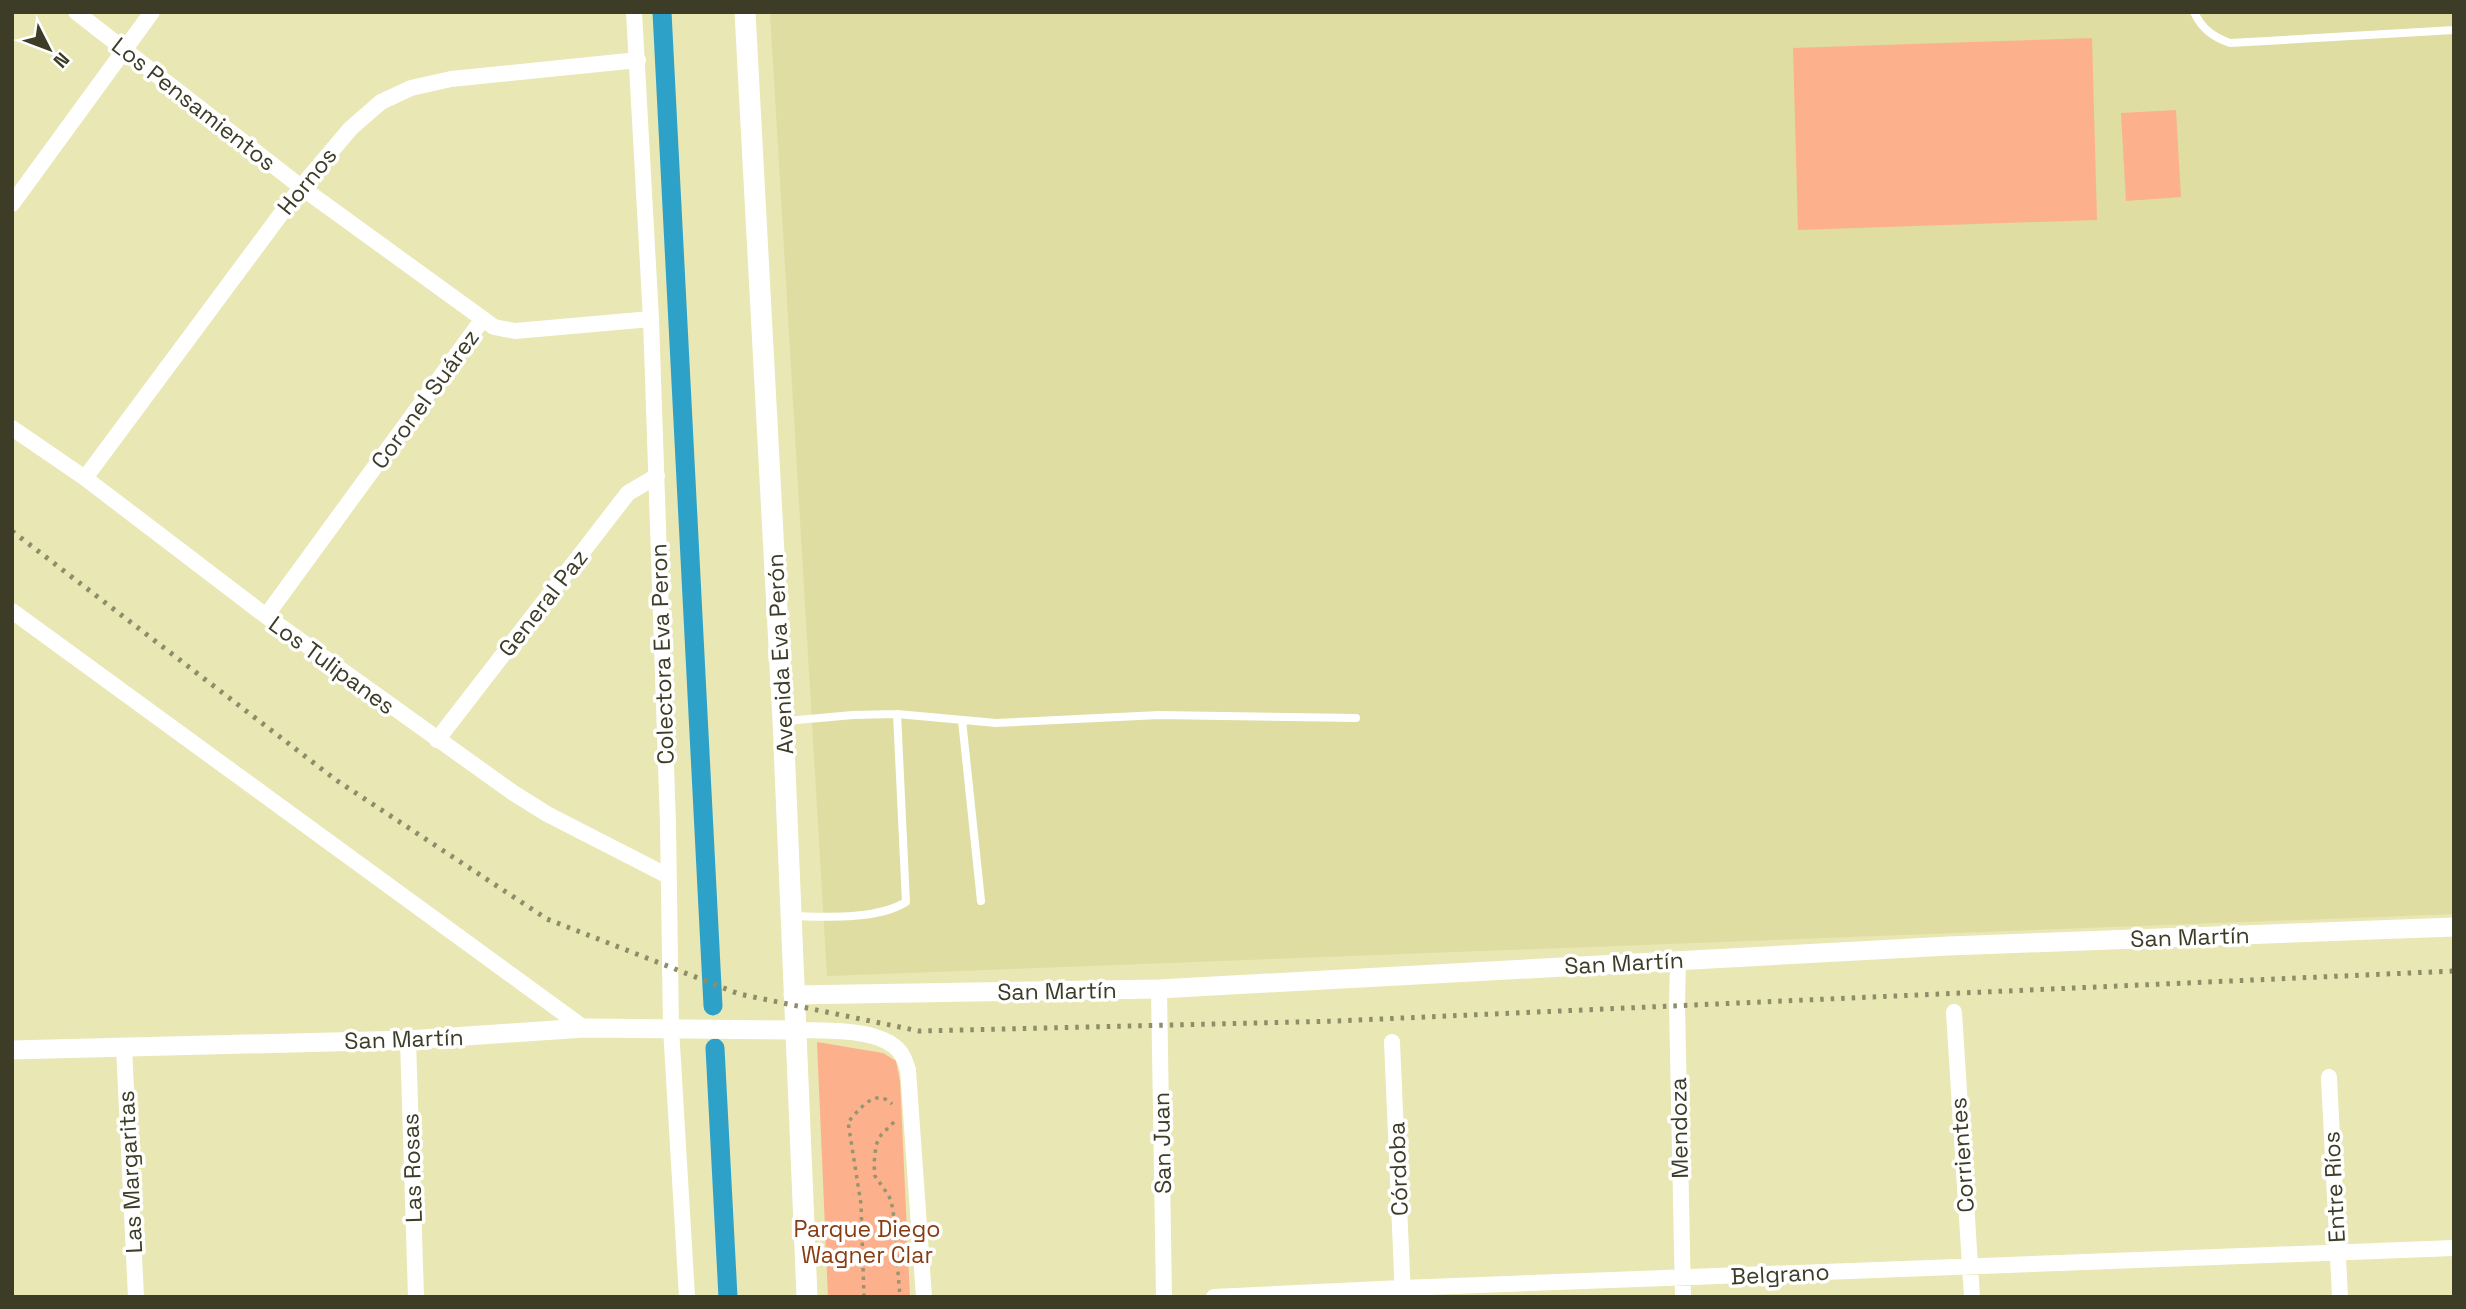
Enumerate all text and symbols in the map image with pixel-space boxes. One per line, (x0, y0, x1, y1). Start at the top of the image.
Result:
north arrow (14, 14, 84, 84)
street label: Los Pensamientos (106, 30, 282, 178)
text: N (48, 47, 75, 73)
street label: Hornos (271, 141, 343, 221)
street label: Coronel Suárez (364, 323, 486, 475)
street label: General Paz (492, 543, 594, 663)
street label: Colectora Eva Peron (643, 543, 681, 765)
street label: Avenida Eva Perón (760, 553, 800, 755)
street label: Los Tulipanes (263, 609, 401, 721)
street label: San Martín (2130, 920, 2250, 954)
street label: San Martín (1564, 945, 1684, 981)
street label: San Martín (997, 975, 1117, 1007)
street label: San Martín (344, 1022, 464, 1056)
street label: Mendoza (1663, 1077, 1695, 1179)
street label: Las Margaritas (111, 1090, 149, 1254)
street label: San Juan (1146, 1092, 1178, 1194)
street label: Corrientes (1943, 1096, 1981, 1214)
street label: Las Rosas (395, 1113, 429, 1223)
street label: Córdoba (1381, 1121, 1415, 1217)
street label: Entre Ríos (2316, 1131, 2352, 1243)
park label: Parque Diego Wagner Clar (794, 1214, 940, 1270)
street label: Belgrano (1730, 1256, 1830, 1292)

